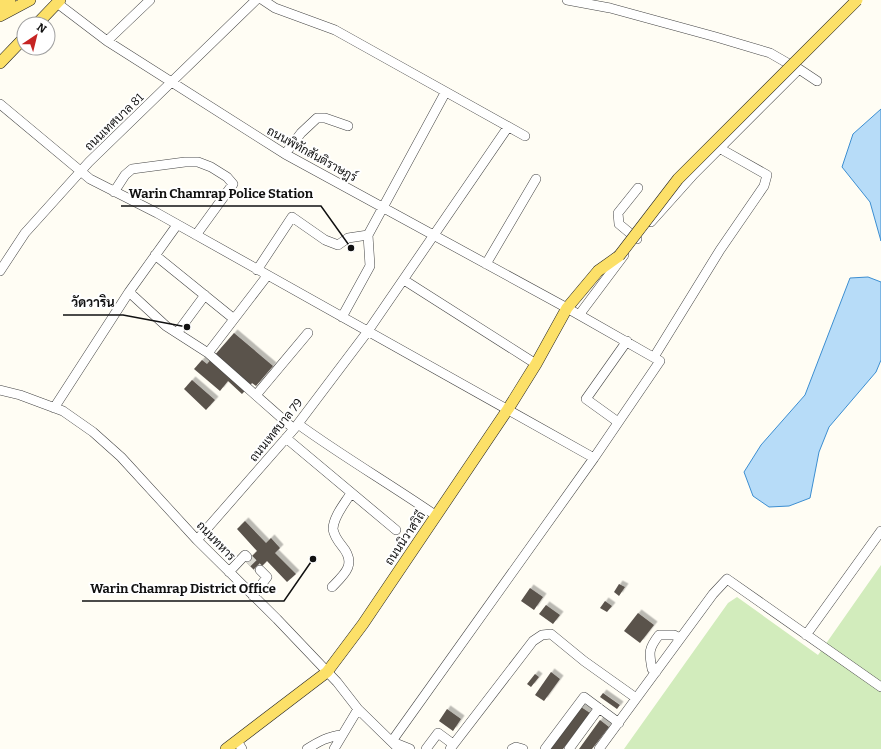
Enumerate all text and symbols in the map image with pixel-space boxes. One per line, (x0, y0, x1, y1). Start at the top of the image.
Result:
north arrow (16, 16, 56, 56)
text: N (34, 20, 49, 36)
street label: ถนนเทศบาล 81 (82, 90, 146, 153)
street label: ถนนพิทักสันติราษฎร์ (264, 123, 360, 185)
callout: Warin Chamrap Police Station (121, 181, 321, 206)
text: Warin Chamrap Police Station (129, 186, 314, 201)
callout: วัดวาริน (63, 290, 123, 315)
text: วัดวาริน (71, 294, 115, 310)
street label: ถนนเทศบาล 79 (246, 396, 306, 464)
street label: ถนนนิวาสวิถี (381, 508, 428, 568)
street label: ถนนทหาร (194, 518, 238, 564)
callout: Warin Chamrap District Office (82, 576, 284, 601)
text: Warin Chamrap District Office (90, 581, 276, 596)

